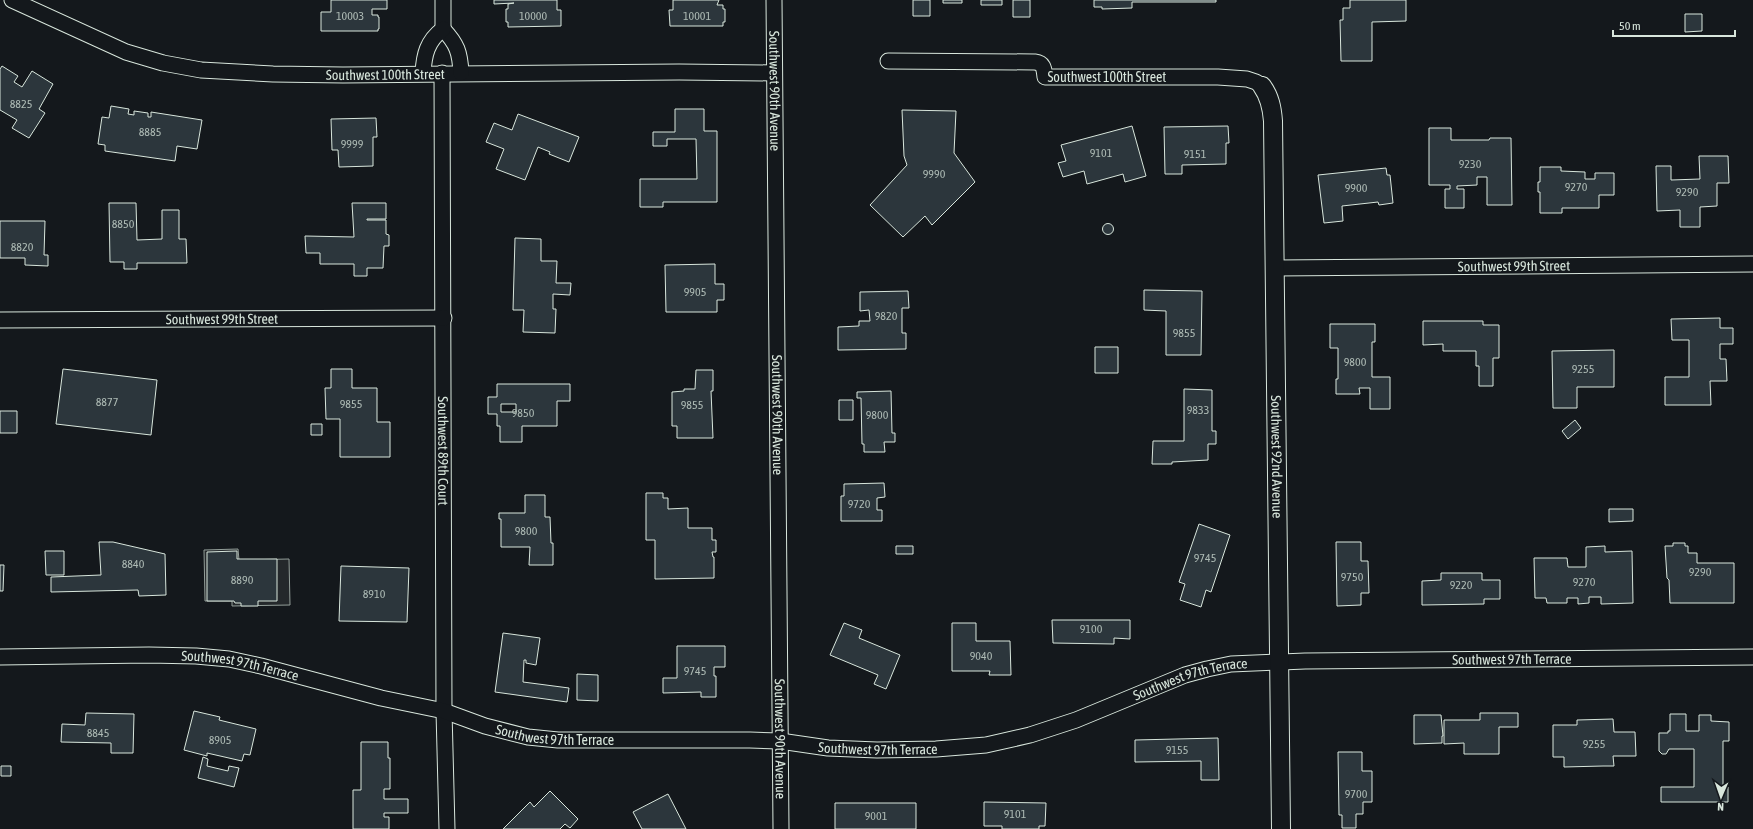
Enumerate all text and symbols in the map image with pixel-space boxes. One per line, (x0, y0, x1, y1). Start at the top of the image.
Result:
house number: 10003 (336, 9, 364, 23)
house number: 10000 (519, 9, 547, 23)
house number: 10001 (683, 9, 711, 23)
scale bar (1613, 12, 1735, 38)
text: 50 m (1619, 19, 1641, 33)
street label: Southwest 90th Avenue (766, 31, 783, 151)
street label: Southwest 100th Street (326, 66, 445, 83)
street label: Southwest 100th Street (1047, 69, 1166, 85)
house number: 8825 (10, 97, 32, 111)
house number: 8885 (139, 125, 161, 139)
house number: 9999 (341, 137, 364, 151)
house number: 9101 (1090, 146, 1113, 160)
house number: 9151 (1184, 147, 1207, 161)
house number: 9230 (1459, 157, 1482, 171)
house number: 9990 (923, 167, 946, 181)
house number: 9270 (1565, 180, 1588, 194)
house number: 9900 (1345, 181, 1368, 195)
house number: 9290 (1676, 185, 1699, 199)
house number: 8850 (112, 217, 135, 231)
house number: 8820 (11, 240, 34, 254)
street label: Southwest 99th Street (1458, 258, 1570, 274)
house number: 9905 (684, 285, 706, 299)
house number: 9820 (875, 309, 898, 323)
street label: Southwest 99th Street (166, 311, 278, 327)
house number: 9855 (1173, 326, 1195, 340)
street label: Southwest 90th Avenue (769, 355, 786, 475)
house number: 9800 (1344, 355, 1367, 369)
house number: 9255 (1572, 362, 1594, 376)
house number: 8877 (96, 395, 119, 409)
street label: Southwest 92nd Avenue (1268, 395, 1285, 518)
street label: Southwest 89th Court (435, 396, 451, 506)
house number: 9855 (340, 397, 362, 411)
house number: 9855 (681, 398, 703, 412)
house number: 9833 (1187, 403, 1209, 417)
house number: 9850 (512, 406, 535, 420)
house number: 9800 (866, 408, 889, 422)
house number: 9720 (848, 497, 871, 511)
house number: 9800 (515, 524, 538, 538)
house number: 9745 (1194, 551, 1216, 565)
house number: 8840 (122, 557, 145, 571)
house number: 9290 (1689, 565, 1712, 579)
house number: 9750 (1341, 570, 1364, 584)
house number: 8890 (231, 573, 254, 587)
house number: 9270 (1573, 575, 1596, 589)
house number: 9220 (1450, 578, 1473, 592)
house number: 8910 (363, 587, 386, 601)
house number: 9100 (1080, 622, 1103, 636)
street label: Southwest 97th Terrace (181, 648, 300, 684)
house number: 9040 (970, 649, 993, 663)
street label: Southwest 97th Terrace (1452, 651, 1572, 668)
street label: Southwest 97th Terrace (1131, 655, 1248, 704)
house number: 9745 (684, 664, 706, 678)
street label: Southwest 90th Avenue (772, 679, 789, 799)
street label: Southwest 97th Terrace (494, 721, 614, 748)
house number: 8845 (87, 726, 109, 740)
house number: 8905 (209, 733, 231, 747)
house number: 9255 (1583, 737, 1605, 751)
street label: Southwest 97th Terrace (817, 739, 938, 758)
house number: 9155 (1166, 743, 1188, 757)
north arrow (1701, 777, 1741, 817)
house number: 9700 (1345, 787, 1368, 801)
text: N (1717, 801, 1724, 813)
house number: 9101 (1004, 807, 1027, 821)
house number: 9001 (865, 809, 888, 823)

